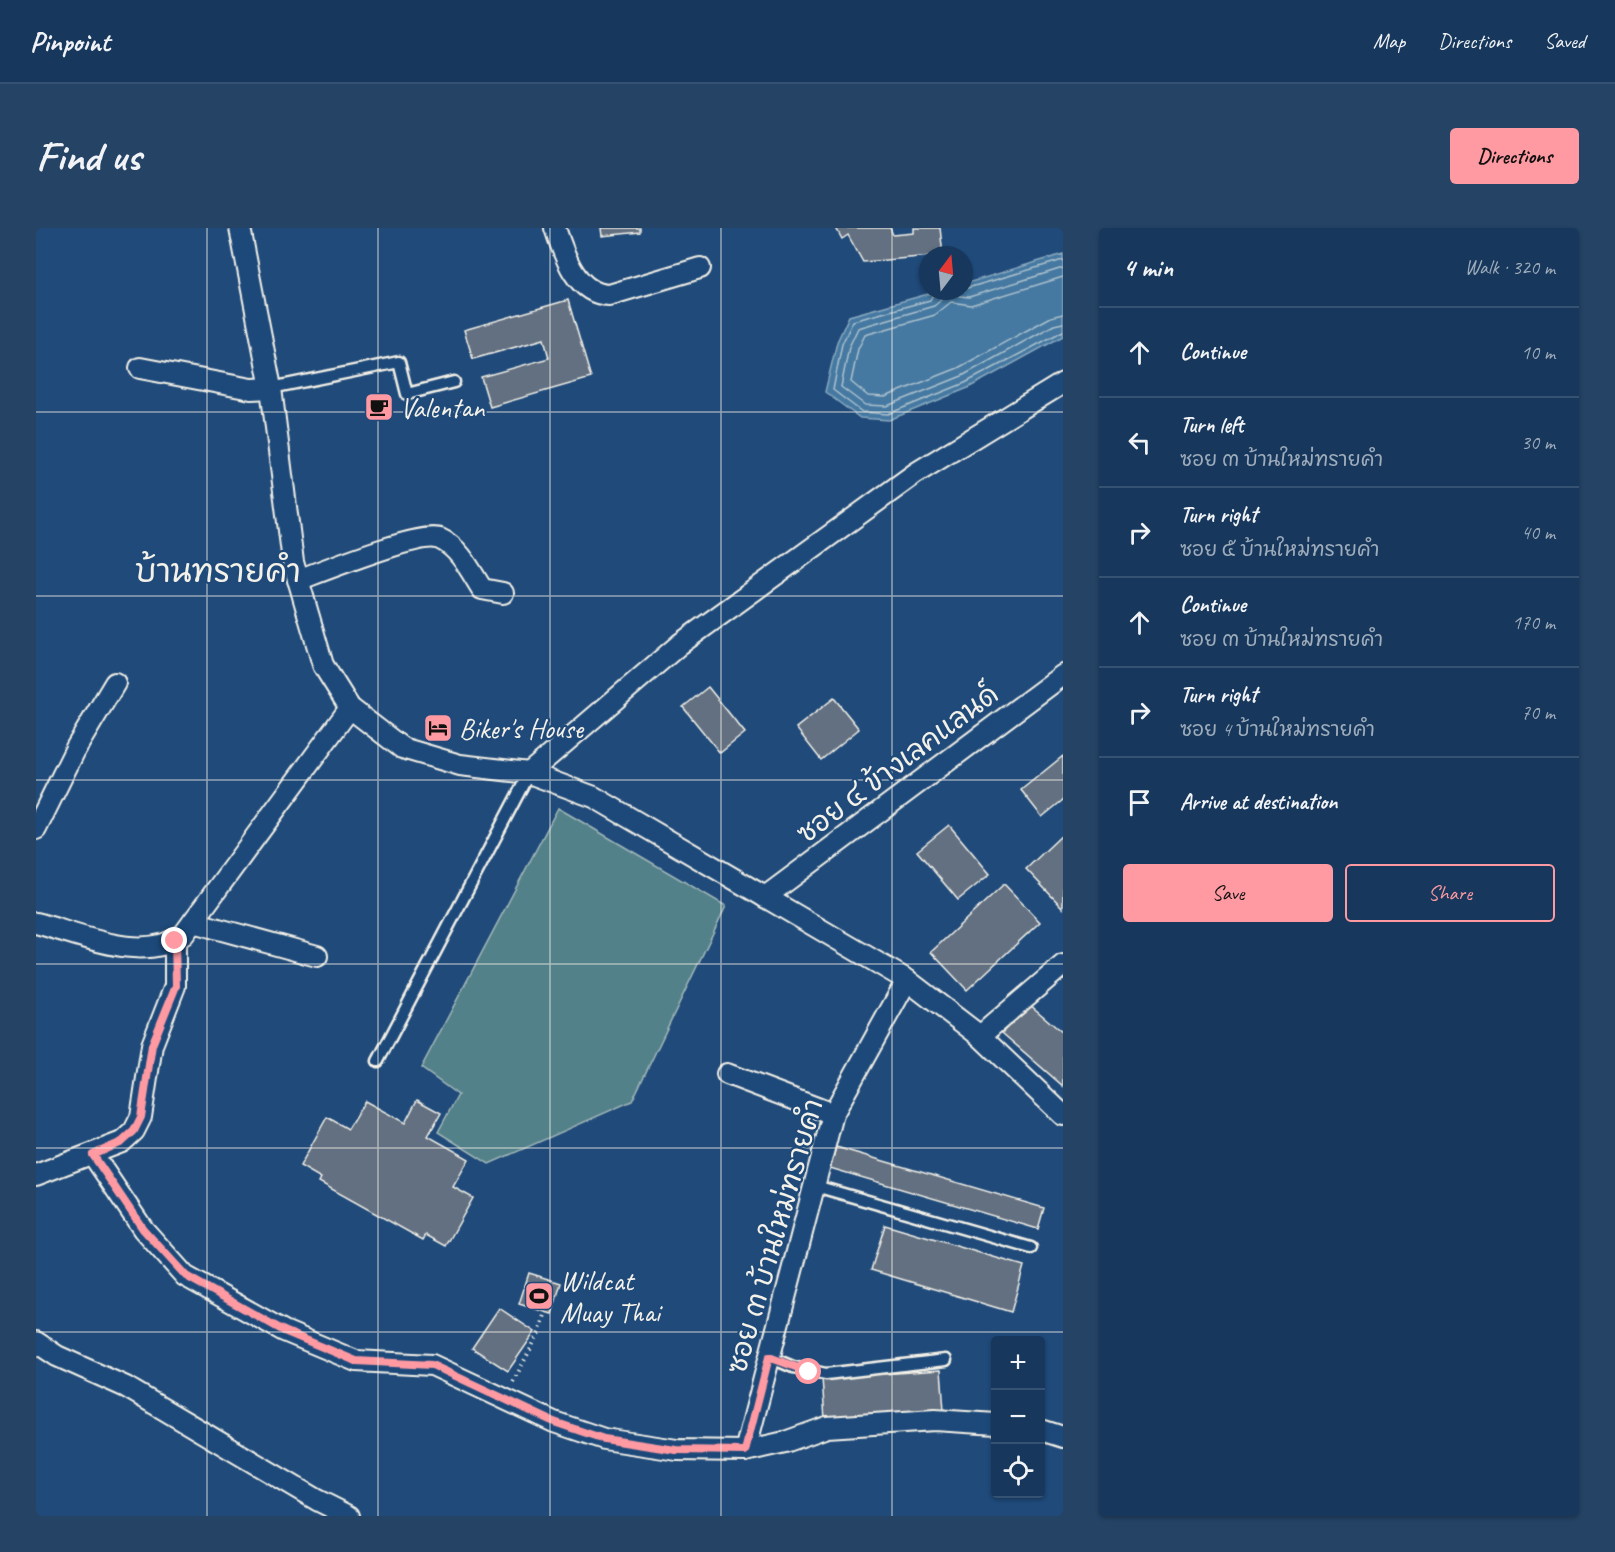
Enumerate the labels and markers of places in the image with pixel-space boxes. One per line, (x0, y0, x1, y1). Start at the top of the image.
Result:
place label: Valentan (400, 390, 486, 425)
cafe icon: Valentan (363, 391, 395, 423)
place label: Biker's House (459, 711, 585, 746)
hotel icon: Biker's House (422, 712, 454, 744)
place label: Wildcat Muay Thai (560, 1263, 664, 1330)
sports icon: Wildcat Muay Thai (523, 1280, 555, 1312)

